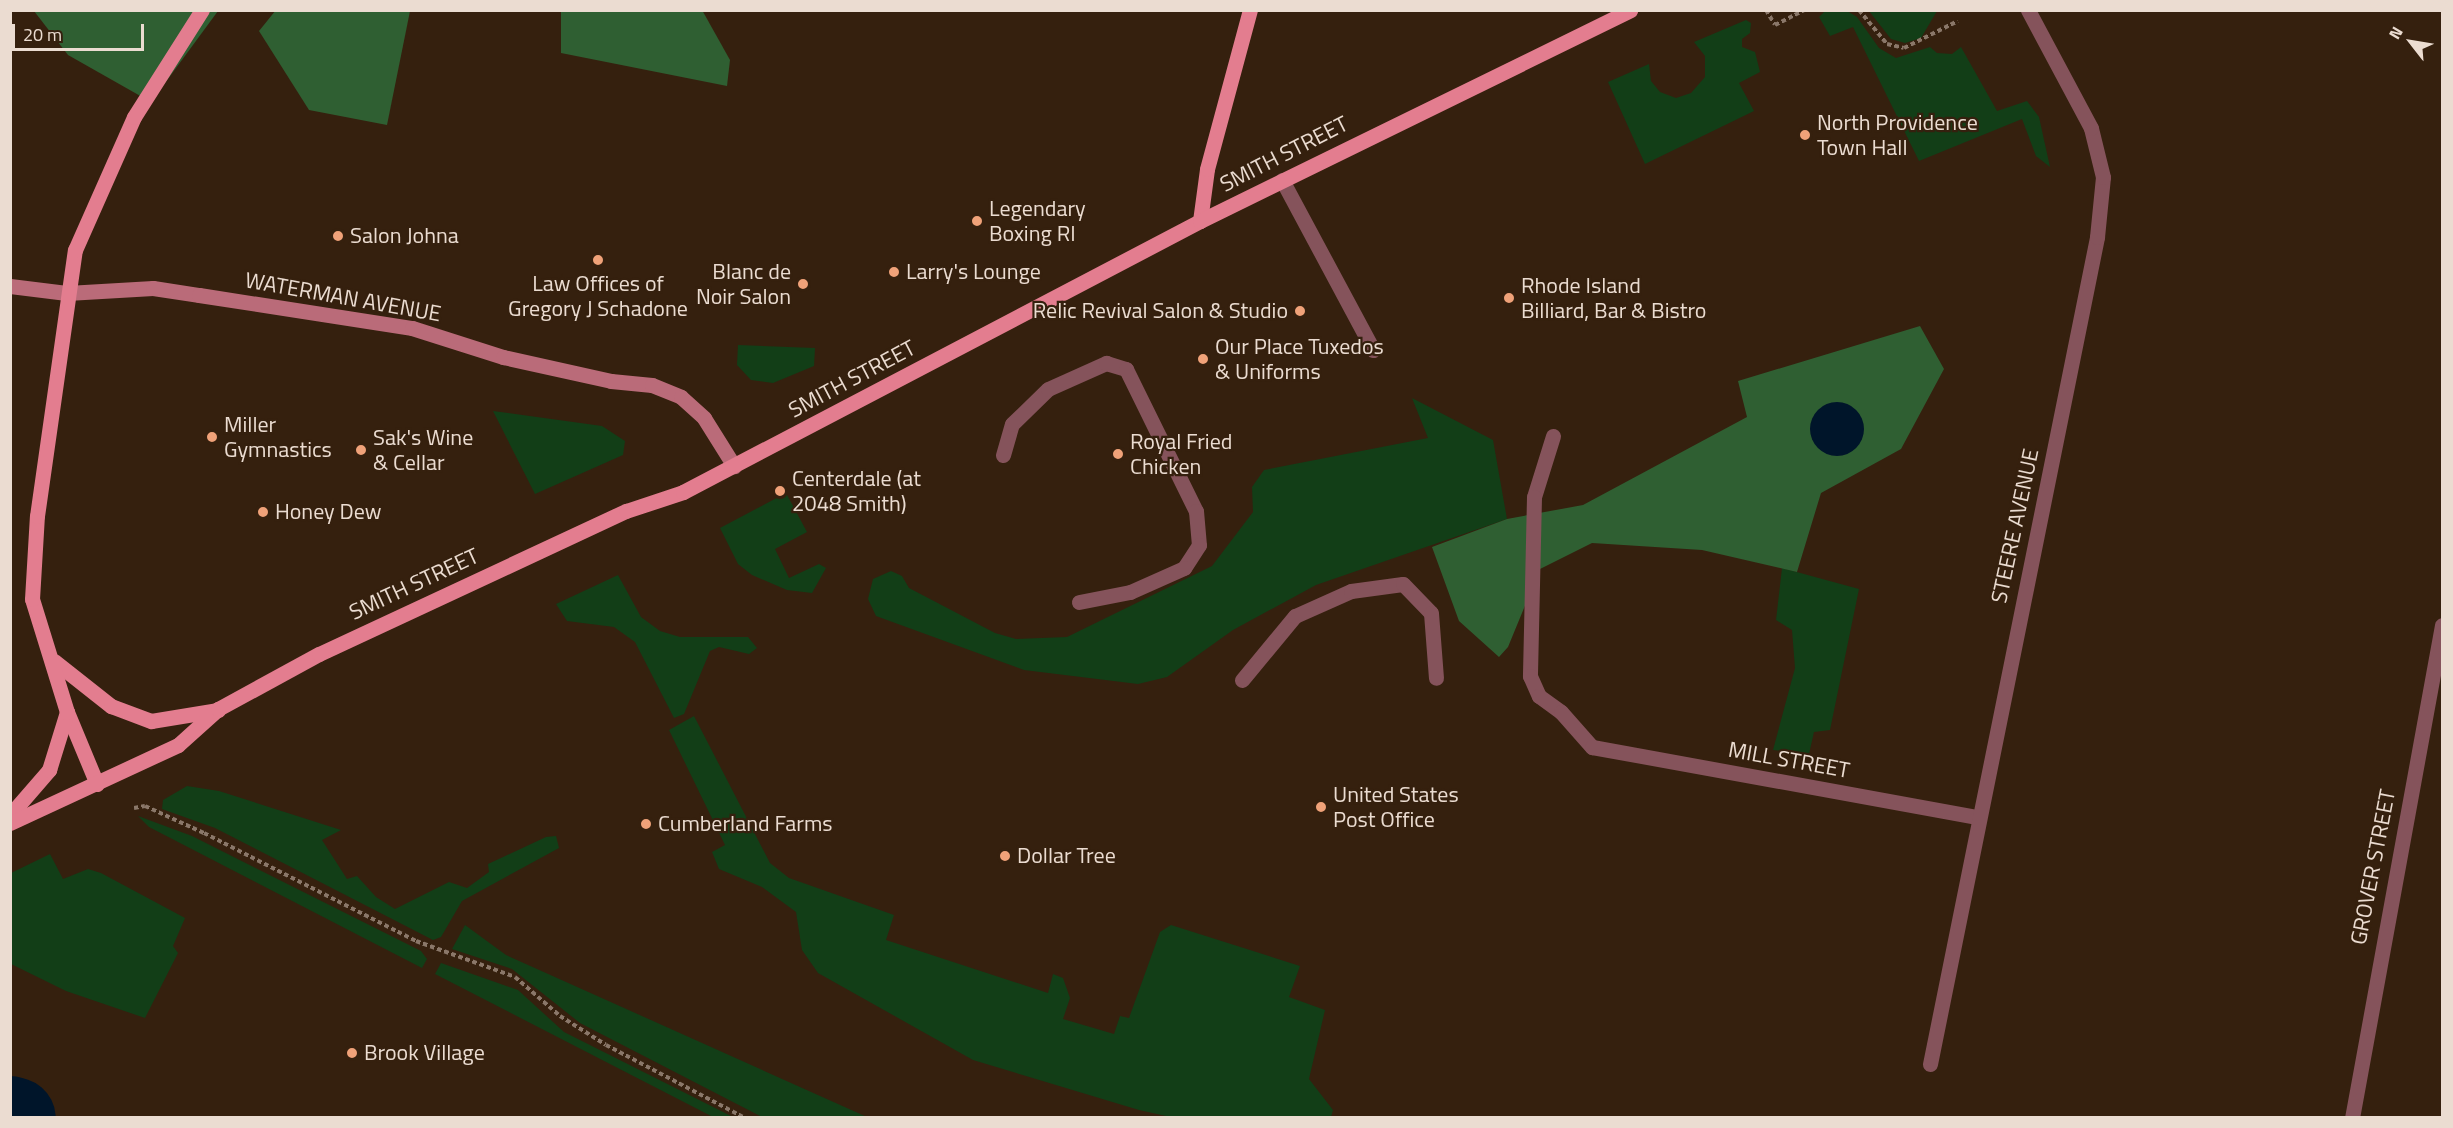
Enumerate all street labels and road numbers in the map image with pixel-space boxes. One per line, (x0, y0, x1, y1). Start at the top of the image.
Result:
street label: SMITH STREET (1216, 110, 1352, 198)
street label: WATERMAN AVENUE (243, 267, 443, 327)
street label: SMITH STREET (784, 334, 920, 424)
street label: STEERE AVENUE (1986, 446, 2044, 606)
street label: SMITH STREET (345, 542, 483, 626)
street label: MILL STREET (1726, 736, 1852, 784)
street label: GROVER STREET (2345, 787, 2401, 947)

